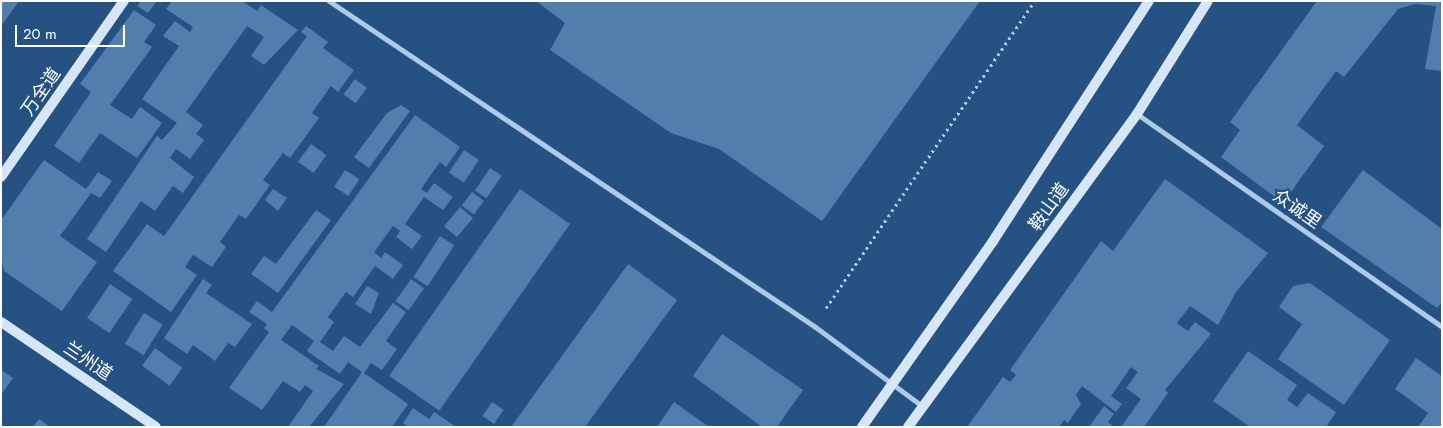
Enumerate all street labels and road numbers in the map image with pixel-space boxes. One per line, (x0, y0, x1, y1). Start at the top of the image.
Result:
street label: 万全道 (17, 64, 65, 120)
street label: 鞍山道 (1024, 179, 1074, 235)
street label: 众诚里 (1269, 185, 1325, 233)
street label: 兰州道 (60, 337, 116, 385)

